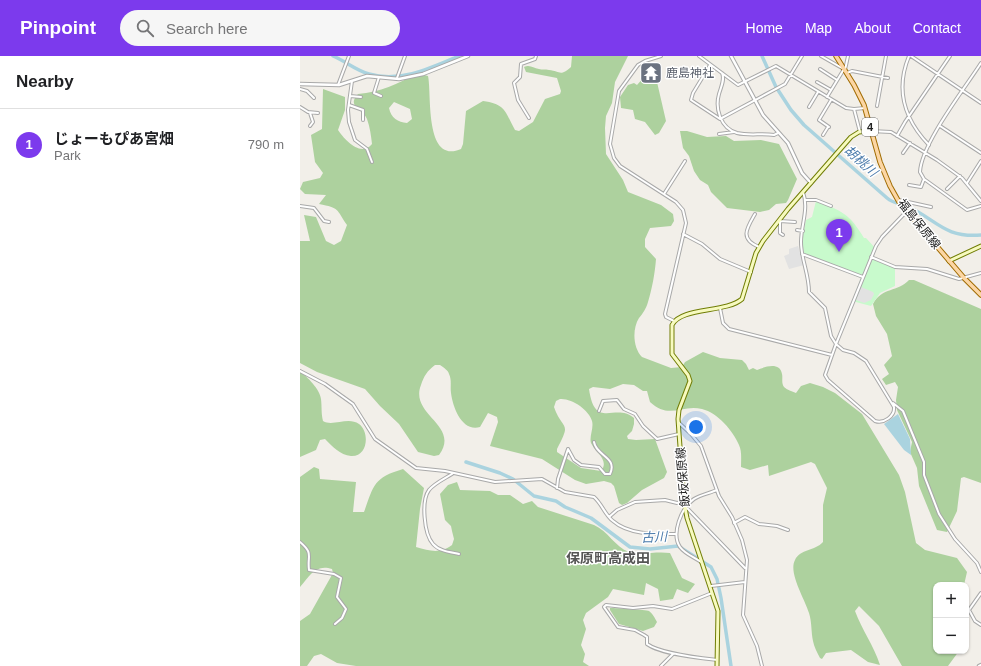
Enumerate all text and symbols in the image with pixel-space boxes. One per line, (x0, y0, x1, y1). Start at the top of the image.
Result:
search box (120, 10, 400, 46)
text: Pinpoint (20, 17, 96, 38)
icon: search (134, 17, 156, 39)
text: Search here (166, 20, 248, 37)
text: Home (746, 20, 783, 36)
text: Map (805, 20, 832, 36)
text: About (854, 20, 891, 36)
text: Contact (913, 20, 961, 36)
temple icon: 鹿島神社 (638, 60, 664, 86)
place label: 鹿島神社 (666, 66, 714, 80)
text: Nearby (16, 72, 74, 91)
road number: 4 (862, 118, 878, 136)
text: じょーもぴあ宮畑 (54, 130, 174, 147)
text: 1 (25, 137, 33, 152)
text: 790 m (248, 137, 284, 152)
water label: 胡桃川 (841, 142, 882, 181)
text: Park (54, 148, 81, 163)
street label: 福島保原線 (895, 196, 943, 252)
pin: 1 (826, 219, 852, 252)
your location (686, 417, 706, 437)
street label: 飯坂保原線 (673, 446, 693, 508)
water label: 古川 (641, 529, 669, 545)
district label: 保原町高成田 (566, 550, 650, 566)
map controls (933, 582, 969, 654)
button: + (933, 582, 969, 618)
button: − (933, 618, 969, 654)

